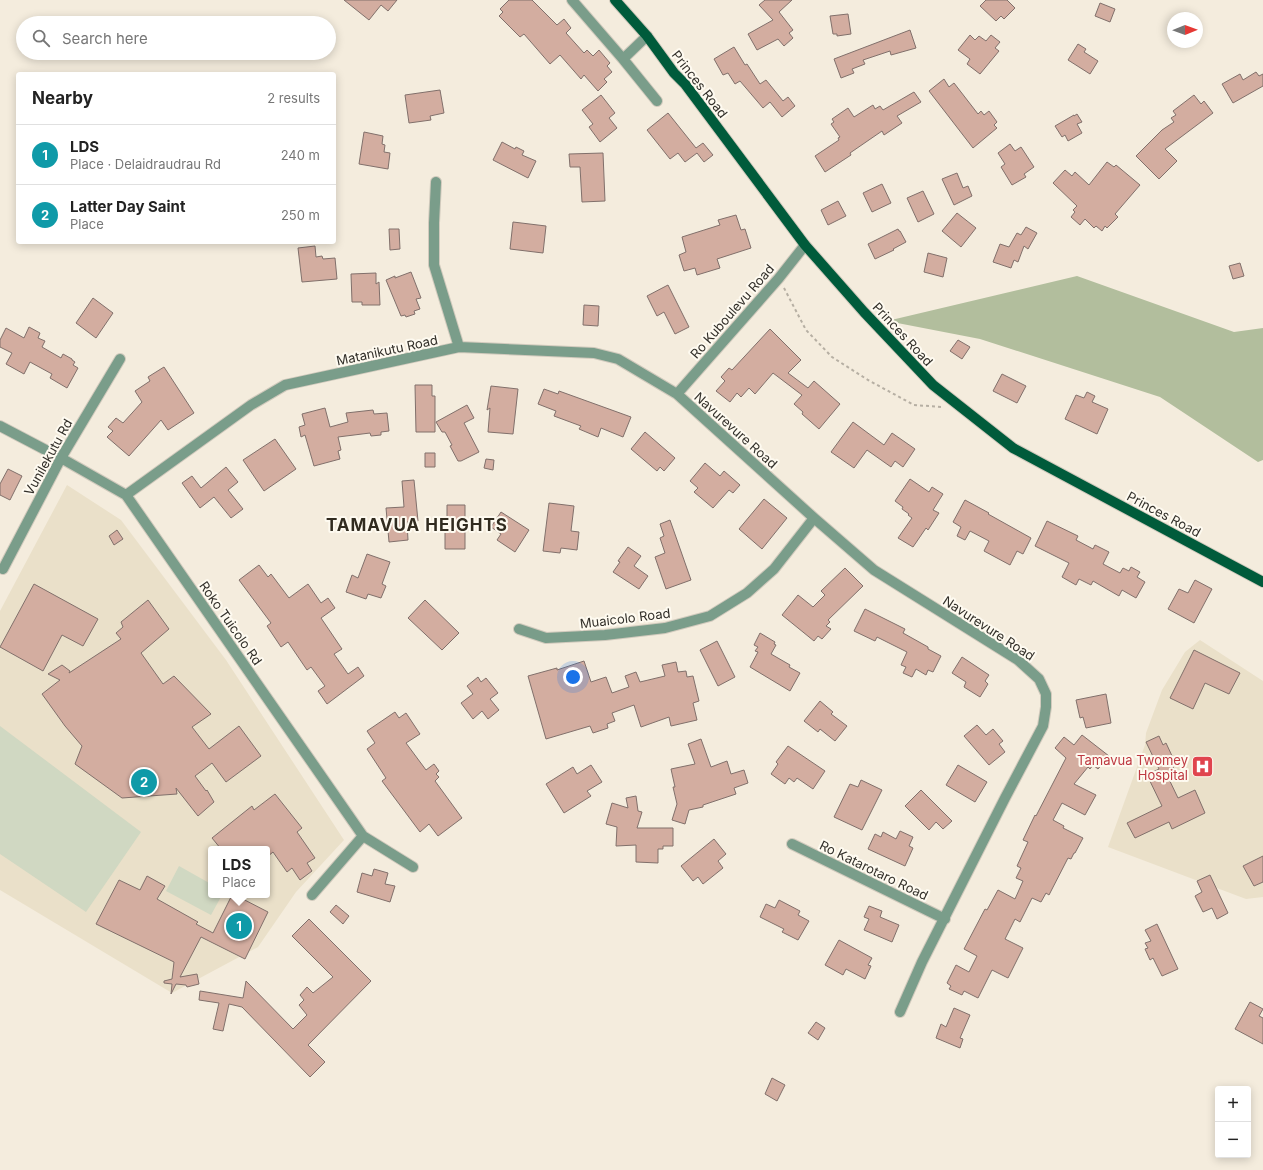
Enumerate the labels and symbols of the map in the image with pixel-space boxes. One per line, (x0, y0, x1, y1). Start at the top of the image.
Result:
north arrow (1167, 12, 1203, 48)
street label: Princes Road (669, 47, 731, 121)
street label: Ro Kuboulevu Road (687, 261, 777, 361)
street label: Princes Road (869, 299, 937, 369)
street label: Matanikutu Road (335, 331, 439, 369)
street label: Navurevure Road (691, 389, 781, 471)
street label: Vunilekutu Rd (20, 416, 76, 498)
street label: Princes Road (1124, 488, 1204, 540)
district label: TAMAVUA HEIGHTS (326, 515, 508, 535)
street label: Roko Tuicolo Rd (196, 578, 266, 668)
street label: Navurevure Road (940, 592, 1038, 664)
street label: Muaicolo Road (579, 605, 671, 631)
your location (563, 667, 583, 687)
place label: Tamavua Twomey Hospital (1077, 752, 1188, 783)
hospital icon: Tamavua Twomey Hospital (1190, 754, 1216, 780)
pin: 2 (131, 767, 157, 797)
street label: Ro Katarotaro Road (817, 837, 931, 903)
pin: 1 (226, 911, 252, 941)

